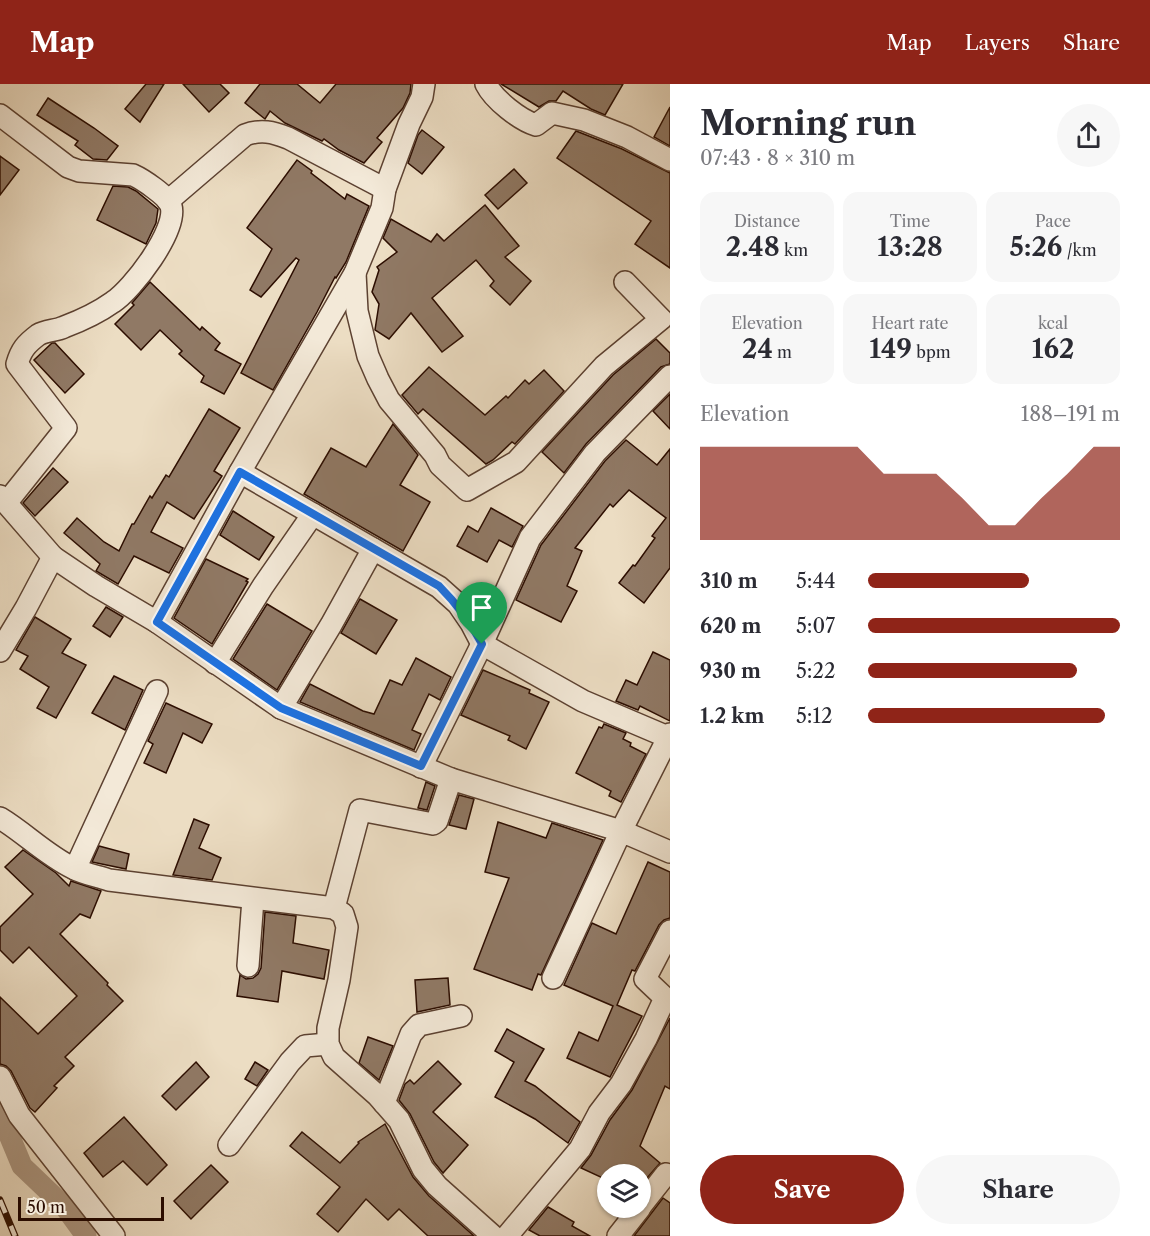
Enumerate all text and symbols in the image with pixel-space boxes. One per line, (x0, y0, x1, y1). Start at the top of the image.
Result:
text: Map (30, 25, 94, 59)
text: Map (887, 30, 932, 55)
text: Layers (965, 30, 1030, 55)
text: Share (1063, 30, 1120, 55)
text: Morning run (700, 103, 916, 144)
button: share (1057, 104, 1120, 167)
text: 07:43 · 8 × 310 m (700, 146, 855, 170)
text: Distance (734, 211, 800, 231)
text: Time (890, 211, 930, 231)
text: Pace (1035, 211, 1071, 231)
text: 2.48 (726, 231, 780, 263)
text: 13:28 (877, 231, 943, 263)
text: 5:26 (1009, 231, 1062, 263)
text: km (780, 240, 808, 260)
text: /km (1062, 240, 1097, 260)
text: Elevation (731, 313, 803, 333)
text: Heart rate (871, 313, 949, 333)
text: kcal (1038, 313, 1068, 333)
text: 24 (742, 333, 773, 365)
text: 149 (869, 333, 912, 365)
text: 162 (1032, 333, 1074, 365)
text: m (773, 342, 792, 362)
text: bpm (912, 342, 951, 362)
text: Elevation (700, 402, 789, 426)
text: 188–191 m (1021, 402, 1120, 426)
text: 310 m (700, 569, 758, 593)
text: 5:44 (796, 569, 836, 593)
pin (456, 582, 507, 644)
icon: arrive (465, 591, 498, 624)
text: 620 m (700, 614, 761, 638)
text: 5:07 (796, 614, 835, 638)
text: 930 m (700, 659, 761, 683)
text: 5:22 (796, 659, 835, 683)
text: 1.2 km (700, 704, 764, 728)
text: 5:12 (796, 704, 832, 728)
button: Save (700, 1155, 904, 1224)
button: Share (916, 1155, 1120, 1224)
map controls (597, 1164, 651, 1218)
button: layers (597, 1164, 651, 1218)
scale bar (18, 1194, 164, 1222)
text: 50 m (27, 1197, 65, 1217)

